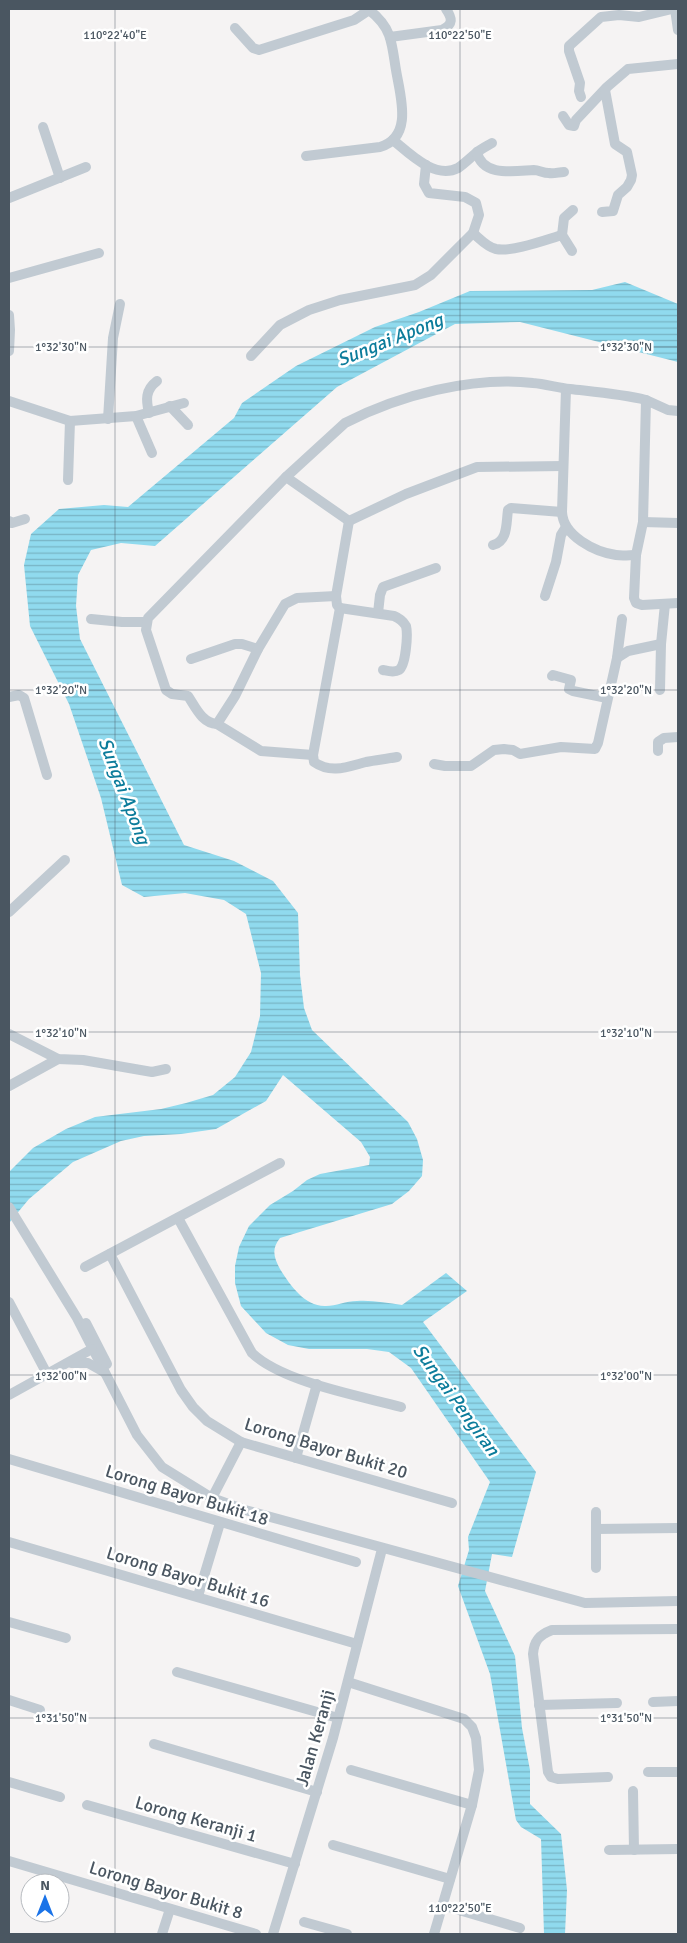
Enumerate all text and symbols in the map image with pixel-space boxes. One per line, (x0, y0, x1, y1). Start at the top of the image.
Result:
text: 110°22'40"E (83, 28, 147, 43)
text: 110°22'50"E (428, 28, 492, 43)
water label: Sungai Apong (333, 307, 448, 372)
text: 1°32'30"N (35, 340, 87, 355)
text: 1°32'30"N (600, 340, 652, 355)
text: 1°32'20"N (35, 683, 87, 698)
text: 1°32'20"N (600, 683, 652, 698)
water label: Sungai Apong (93, 734, 156, 850)
text: 1°32'10"N (35, 1026, 87, 1041)
text: 1°32'10"N (600, 1026, 652, 1041)
water label: Sungai Pengiran (407, 1339, 505, 1461)
text: 1°32'00"N (35, 1369, 87, 1384)
text: 1°32'00"N (600, 1369, 652, 1384)
street label: Lorong Bayor Bukit 20 (242, 1413, 410, 1483)
street label: Lorong Bayor Bukit 18 (103, 1460, 271, 1530)
street label: Lorong Bayor Bukit 16 (104, 1542, 272, 1612)
street label: Jalan Keranji (291, 1687, 339, 1789)
text: 1°31'50"N (35, 1711, 87, 1726)
text: 1°31'50"N (600, 1711, 652, 1726)
street label: Lorong Keranji 1 (133, 1791, 259, 1847)
street label: Lorong Bayor Bukit 8 (86, 1856, 246, 1924)
north arrow (20, 1873, 70, 1923)
text: N (40, 1877, 50, 1894)
text: 110°22'50"E (428, 1901, 492, 1916)

